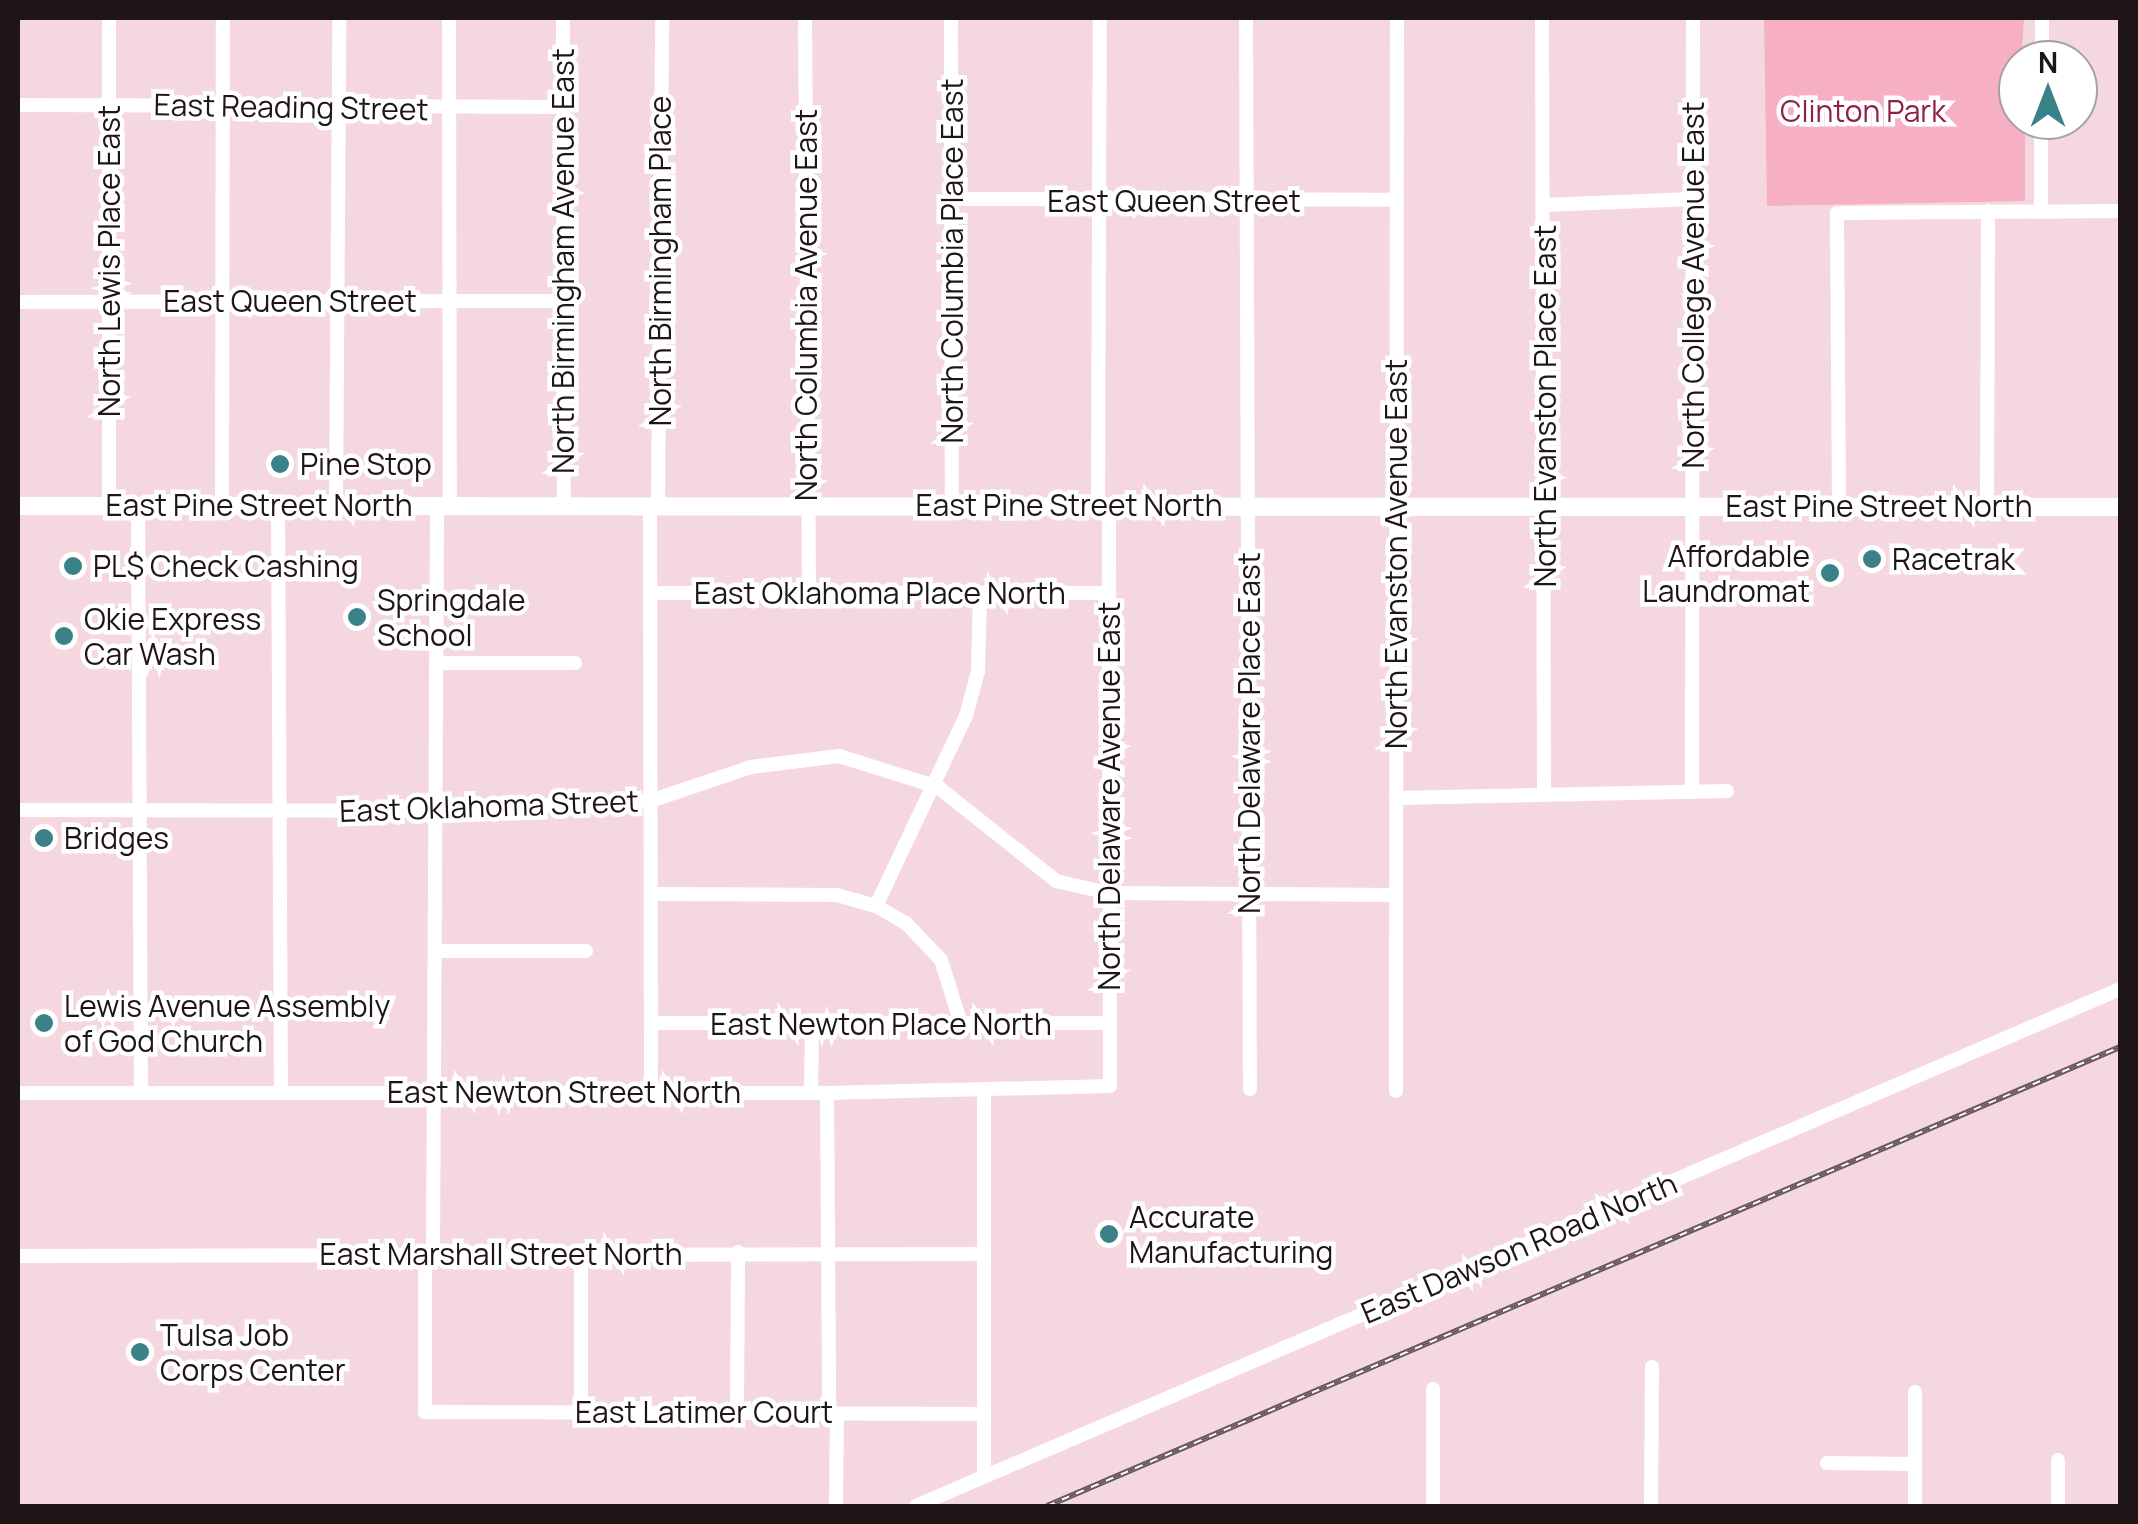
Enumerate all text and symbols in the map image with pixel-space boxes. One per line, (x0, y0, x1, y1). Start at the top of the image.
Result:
north arrow (1998, 40, 2098, 140)
text: N (2038, 43, 2058, 81)
street label: North Birmingham Avenue East (545, 48, 581, 474)
street label: North Columbia Place East (934, 79, 970, 443)
street label: East Reading Street (153, 87, 429, 127)
park label: Clinton Park (1780, 93, 1946, 129)
street label: North Birmingham Place (642, 96, 678, 426)
street label: North College Avenue East (1675, 101, 1711, 469)
street label: North Lewis Place East (91, 105, 127, 417)
street label: North Columbia Avenue East (788, 109, 824, 501)
street label: East Queen Street (1047, 183, 1301, 219)
street label: North Evanston Place East (1527, 225, 1563, 587)
street label: East Queen Street (163, 283, 417, 319)
street label: North Evanston Avenue East (1378, 359, 1414, 749)
place label: Pine Stop (300, 446, 432, 482)
marker: Pine Stop (269, 453, 291, 475)
street label: East Pine Street North (106, 487, 412, 523)
street label: East Pine Street North (916, 487, 1222, 523)
street label: East Pine Street North (1726, 488, 2032, 524)
place label: Affordable Laundromat (1642, 538, 1810, 608)
place label: Racetrak (1892, 541, 2015, 577)
place label: PL$ Check Cashing (93, 548, 359, 584)
marker: Racetrak (1861, 548, 1883, 570)
street label: North Delaware Place East (1231, 552, 1267, 914)
marker: PL$ Check Cashing (62, 555, 84, 577)
marker: Affordable Laundromat (1819, 562, 1841, 584)
street label: East Oklahoma Place North (694, 575, 1066, 611)
place label: Springdale School (377, 582, 526, 652)
place label: Okie Express Car Wash (84, 601, 261, 672)
street label: North Delaware Avenue East (1091, 602, 1127, 990)
marker: Springdale School (346, 606, 368, 628)
marker: Okie Express Car Wash (53, 625, 75, 647)
street label: East Oklahoma Street (339, 783, 639, 829)
place label: Bridges (64, 820, 169, 856)
marker: Bridges (33, 827, 55, 849)
place label: Lewis Avenue Assembly of God Church (64, 988, 390, 1058)
street label: East Newton Place North (710, 1006, 1052, 1042)
marker: Lewis Avenue Assembly of God Church (33, 1012, 55, 1034)
street label: East Newton Street North (387, 1074, 741, 1110)
street label: East Dawson Road North (1356, 1165, 1682, 1331)
place label: Accurate Manufacturing (1129, 1199, 1333, 1270)
marker: Accurate Manufacturing (1098, 1223, 1120, 1245)
street label: East Marshall Street North (320, 1236, 682, 1272)
place label: Tulsa Job Corps Center (160, 1317, 346, 1388)
marker: Tulsa Job Corps Center (129, 1341, 151, 1363)
street label: East Latimer Court (575, 1394, 833, 1430)

